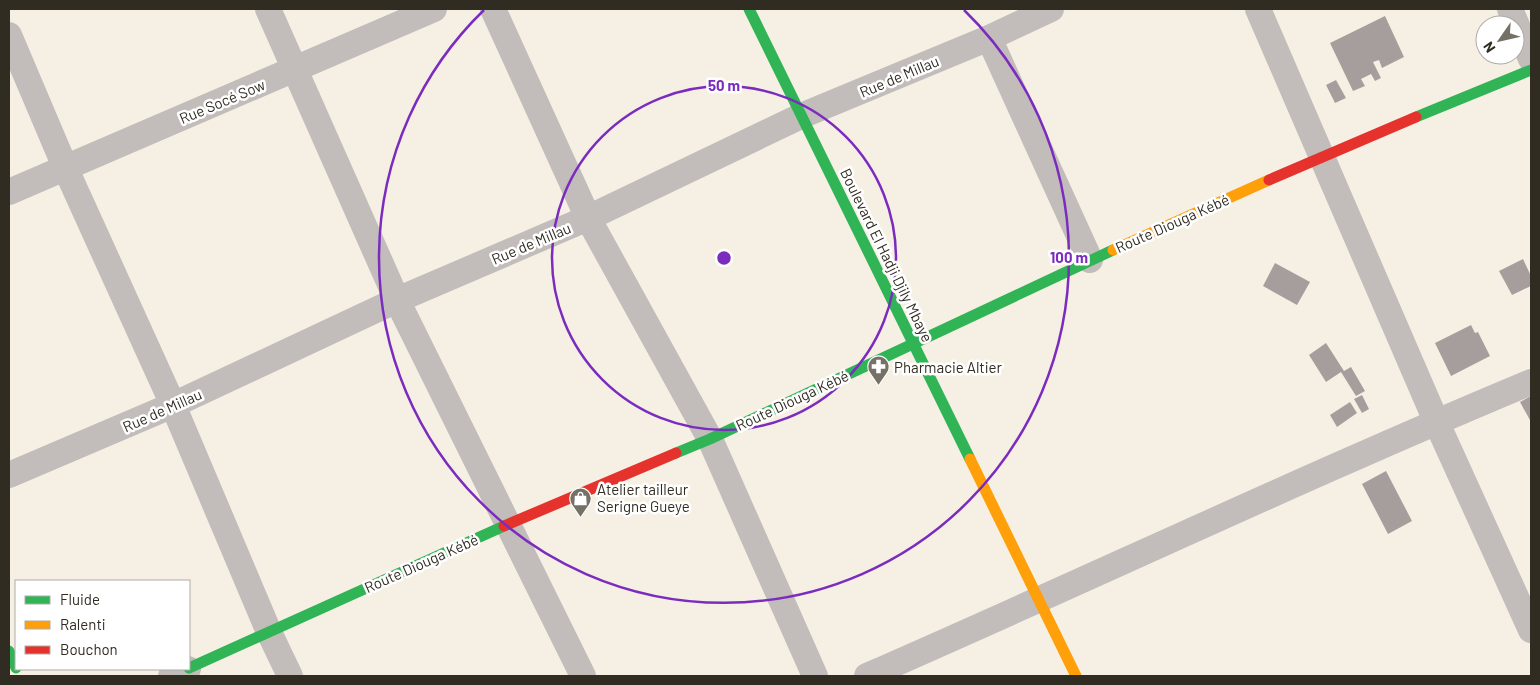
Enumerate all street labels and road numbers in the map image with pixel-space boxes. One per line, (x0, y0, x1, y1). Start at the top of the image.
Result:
street label: Rue de Millau (857, 51, 941, 101)
street label: Rue Socé Sow (176, 75, 268, 127)
street label: Boulevard El Hadji Djily Mbaye (837, 165, 937, 345)
street label: Route Diouga Kébé (1112, 190, 1232, 256)
street label: Rue de Millau (489, 218, 573, 268)
street label: Route Diouga Kébé (733, 366, 851, 434)
street label: Rue de Millau (120, 385, 204, 435)
street label: Route Diouga Kébé (361, 530, 481, 596)

